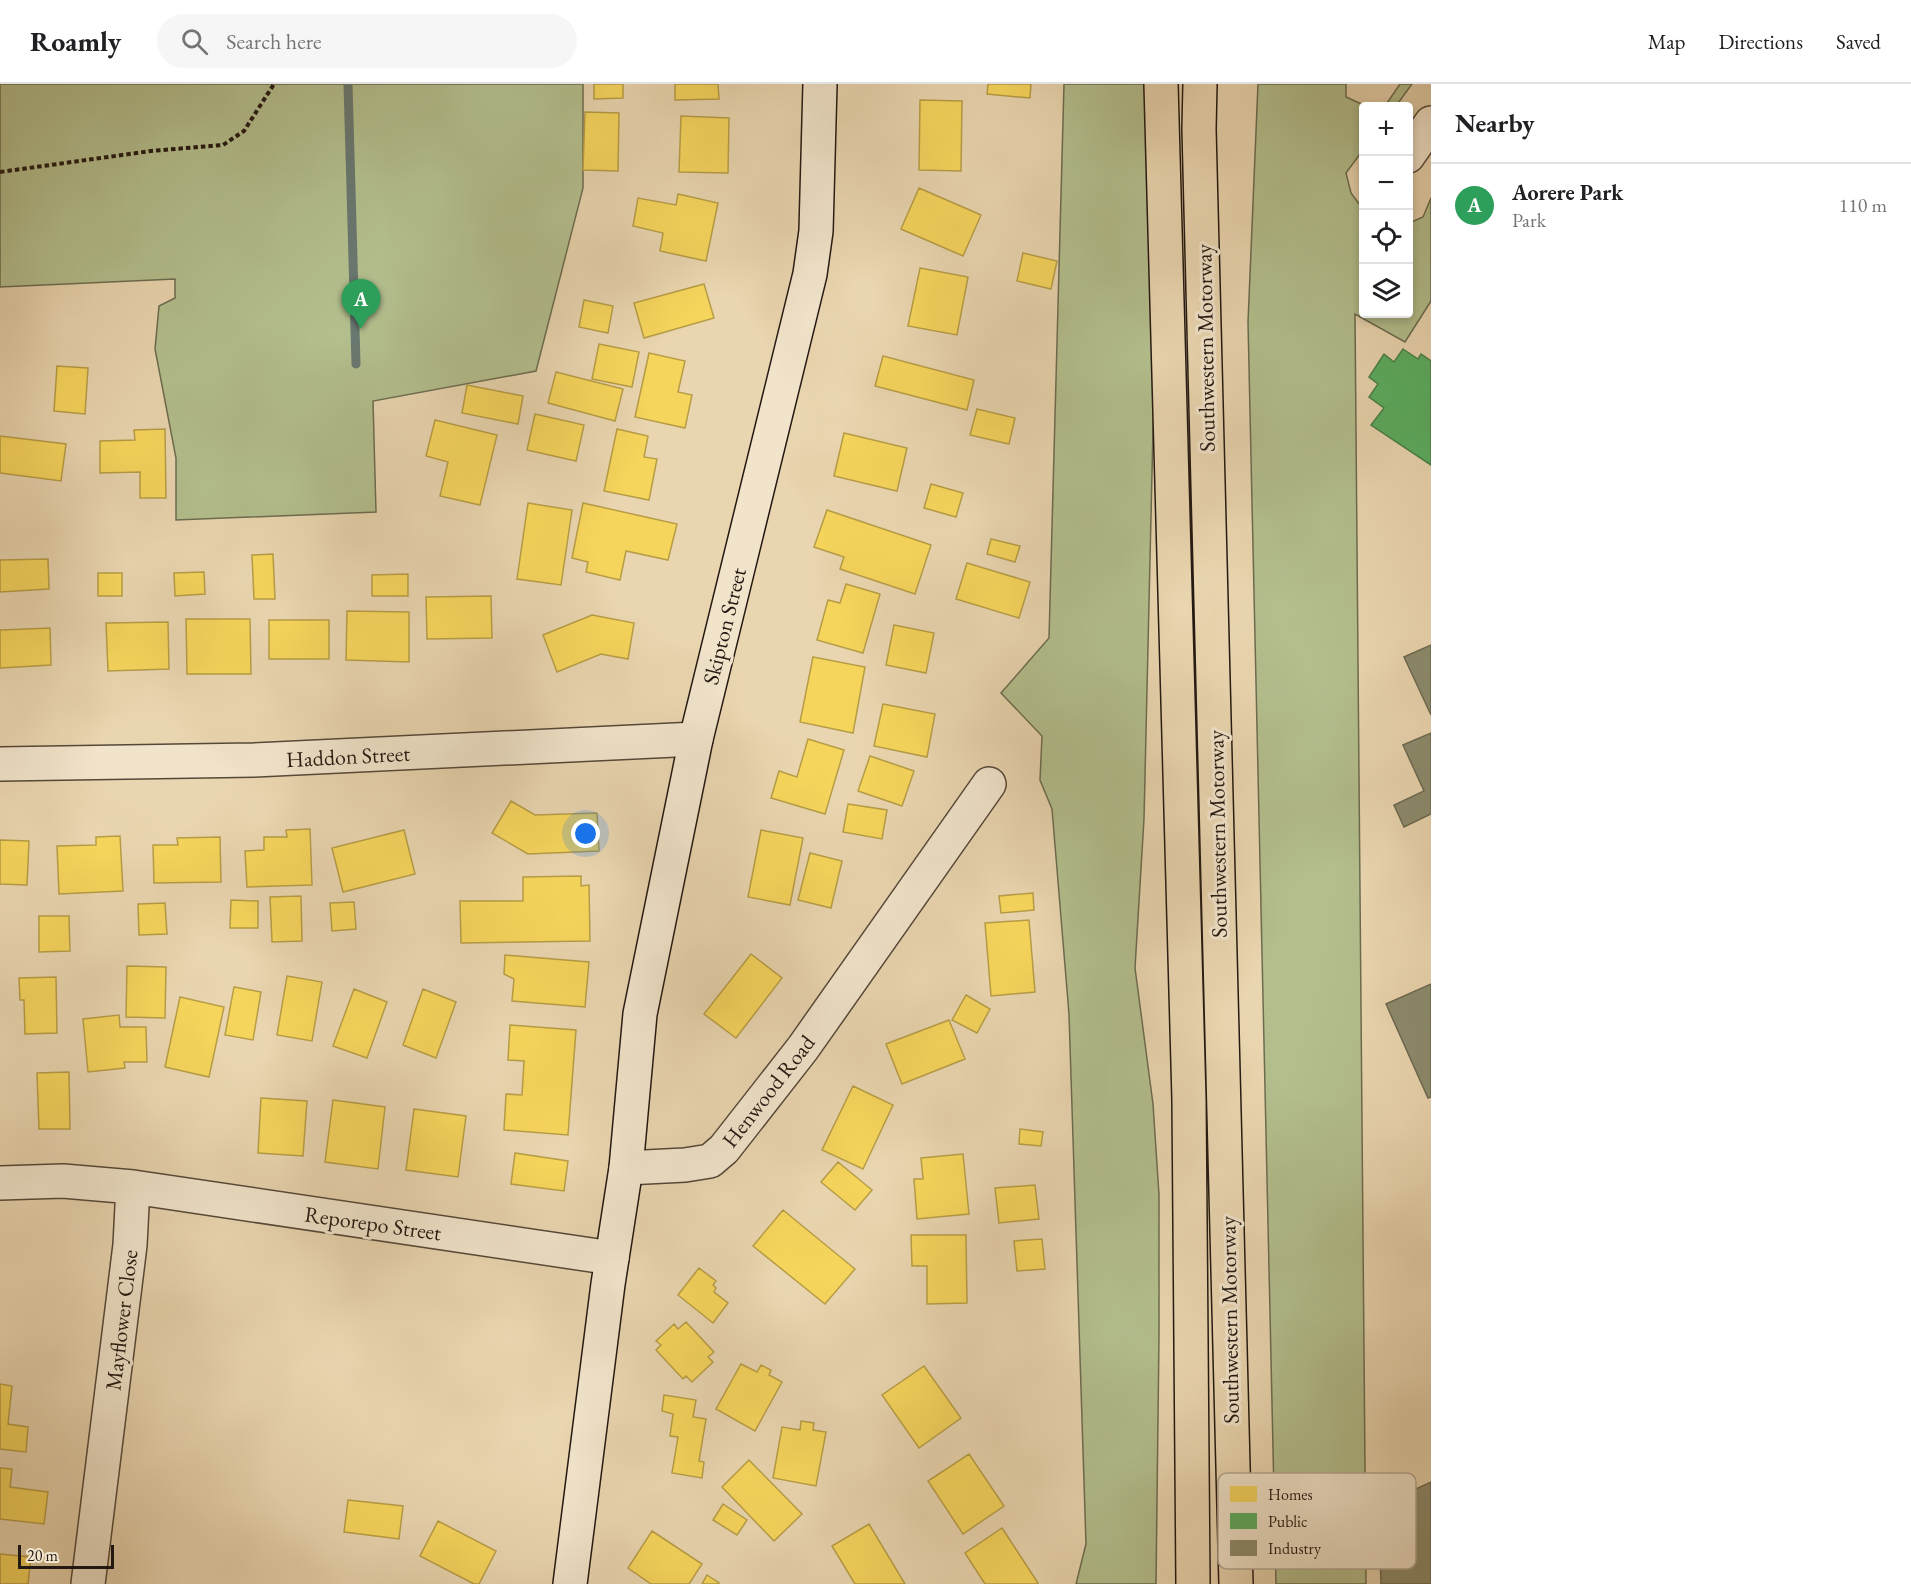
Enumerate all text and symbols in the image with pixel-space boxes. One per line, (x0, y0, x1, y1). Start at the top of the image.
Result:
search box (157, 14, 577, 68)
text: Roamly (30, 23, 121, 59)
icon: search (178, 25, 211, 58)
text: Search here (226, 27, 322, 56)
text: Map (1648, 28, 1685, 55)
text: Directions (1718, 28, 1803, 55)
text: Saved (1836, 28, 1881, 55)
map controls (1359, 102, 1413, 318)
button: + (1359, 102, 1413, 156)
text: Nearby (1455, 106, 1535, 140)
button: − (1359, 156, 1413, 210)
text: Aorere Park (1512, 178, 1623, 207)
text: A (1467, 192, 1482, 218)
text: 110 m (1839, 192, 1887, 218)
text: Park (1512, 207, 1546, 233)
button: locate (1359, 210, 1413, 264)
street label: Southwestern Motorway (1189, 243, 1222, 452)
button: layers (1359, 264, 1413, 318)
pin: A (342, 280, 380, 329)
street label: Skipton Street (696, 565, 753, 688)
street label: Southwestern Motorway (1201, 729, 1234, 938)
street label: Haddon Street (285, 739, 411, 774)
your location (571, 819, 600, 848)
street label: Henwood Road (715, 1028, 822, 1154)
street label: Reporepo Street (303, 1200, 443, 1247)
street label: Southwestern Motorway (1213, 1215, 1246, 1424)
street label: Mayflower Close (98, 1248, 145, 1392)
legend (1218, 1473, 1416, 1569)
text: Homes (1268, 1484, 1313, 1505)
text: Public (1268, 1511, 1308, 1532)
text: Industry (1268, 1538, 1322, 1559)
scale bar (18, 1542, 114, 1570)
text: 20 m (27, 1545, 58, 1566)

